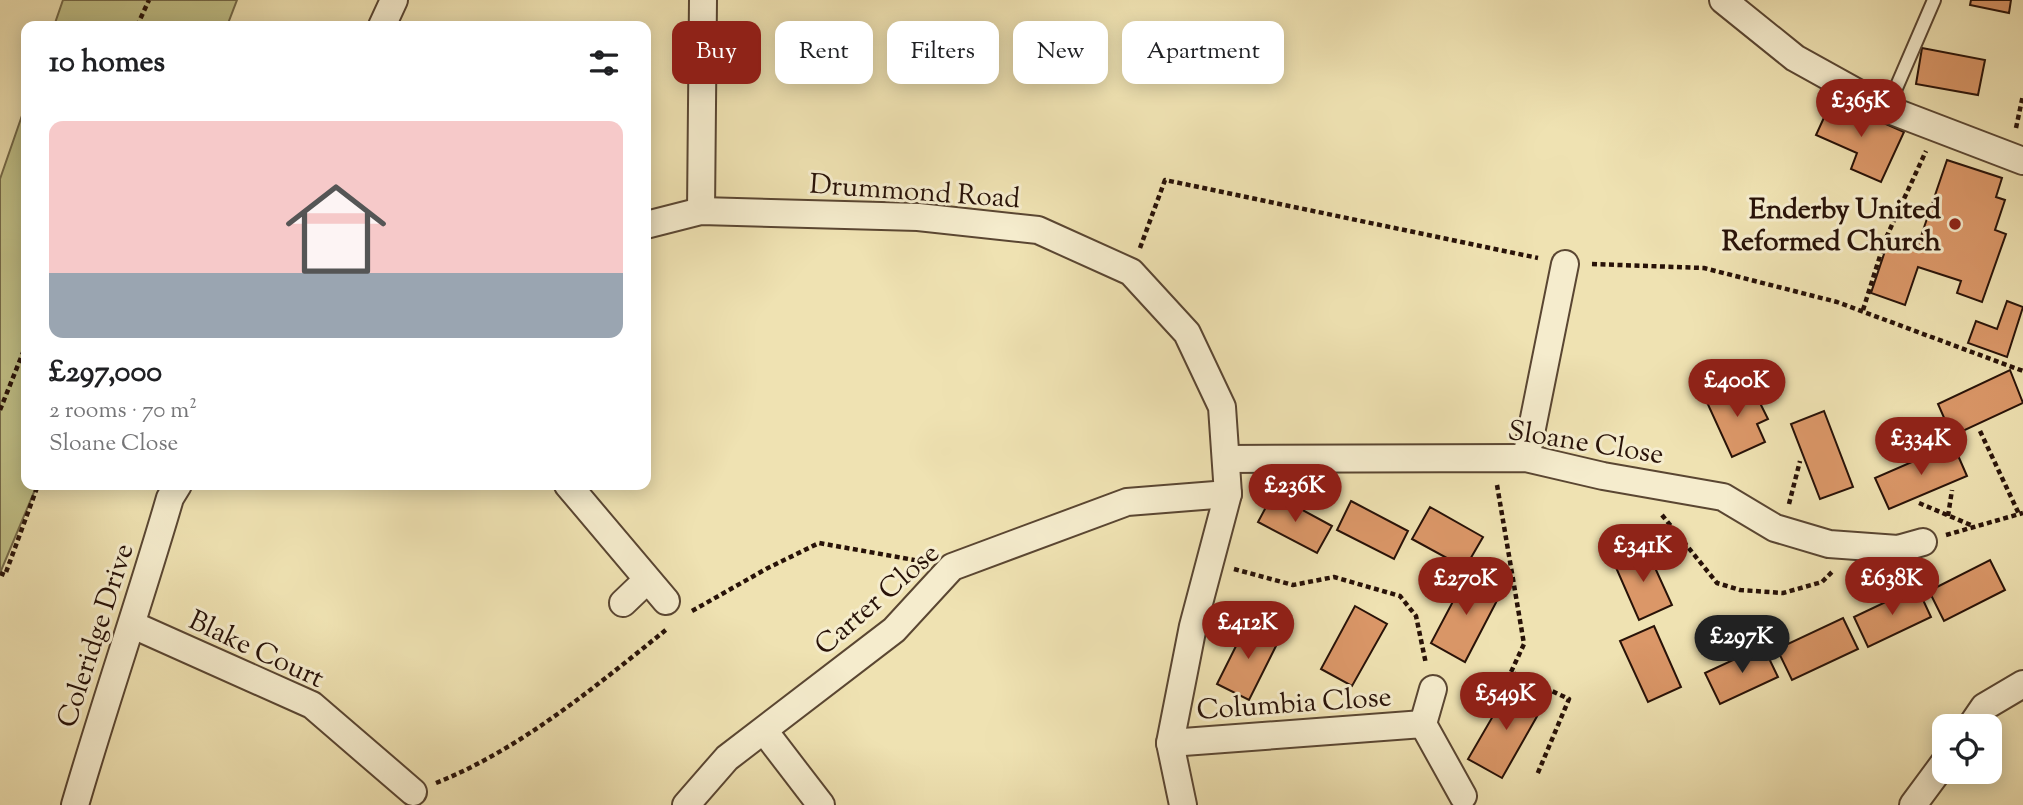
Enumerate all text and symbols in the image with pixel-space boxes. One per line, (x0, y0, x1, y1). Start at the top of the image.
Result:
chip: Buy (672, 21, 761, 84)
chip: Rent (775, 21, 873, 84)
chip: Filters (887, 21, 999, 84)
chip: New (1013, 21, 1108, 84)
chip: Apartment (1122, 21, 1284, 84)
text: 10 homes (49, 42, 165, 85)
icon: filters (585, 44, 623, 82)
pin: £365K (1812, 80, 1910, 139)
text: £365K (1832, 85, 1890, 118)
icon: home (273, 166, 399, 292)
street label: Drummond Road (808, 166, 1022, 220)
place label: Enderby United Reformed Church (1722, 191, 1942, 263)
marker: Enderby United Reformed Church (1947, 216, 1963, 232)
text: £297,000 (49, 352, 162, 395)
pin: £400K (1688, 360, 1786, 419)
text: £400K (1704, 365, 1770, 398)
text: 2 rooms · 70 m² (49, 395, 197, 428)
street label: Sloane Close (1505, 412, 1666, 476)
pin: £334K (1872, 418, 1970, 477)
text: £334K (1891, 423, 1951, 456)
text: Sloane Close (49, 428, 178, 461)
pin: £236K (1246, 464, 1344, 524)
text: £236K (1265, 470, 1325, 503)
pin: £341K (1594, 524, 1692, 584)
text: £341K (1614, 530, 1672, 563)
street label: Carter Close (807, 535, 949, 666)
street label: Coleridge Drive (48, 539, 145, 733)
pin: £270K (1417, 558, 1515, 617)
pin: £638K (1843, 558, 1941, 617)
text: £270K (1434, 563, 1498, 596)
text: £638K (1861, 563, 1923, 596)
street label: Blake Court (181, 602, 330, 700)
pin: £412K (1199, 602, 1297, 661)
text: £412K (1218, 607, 1278, 640)
pin: £297K (1693, 616, 1791, 675)
text: £297K (1711, 621, 1773, 654)
pin: £549K (1457, 672, 1555, 732)
street label: Columbia Close (1195, 678, 1393, 732)
text: £549K (1476, 678, 1536, 711)
map controls (1932, 714, 2002, 784)
button: locate (1932, 714, 2002, 784)

